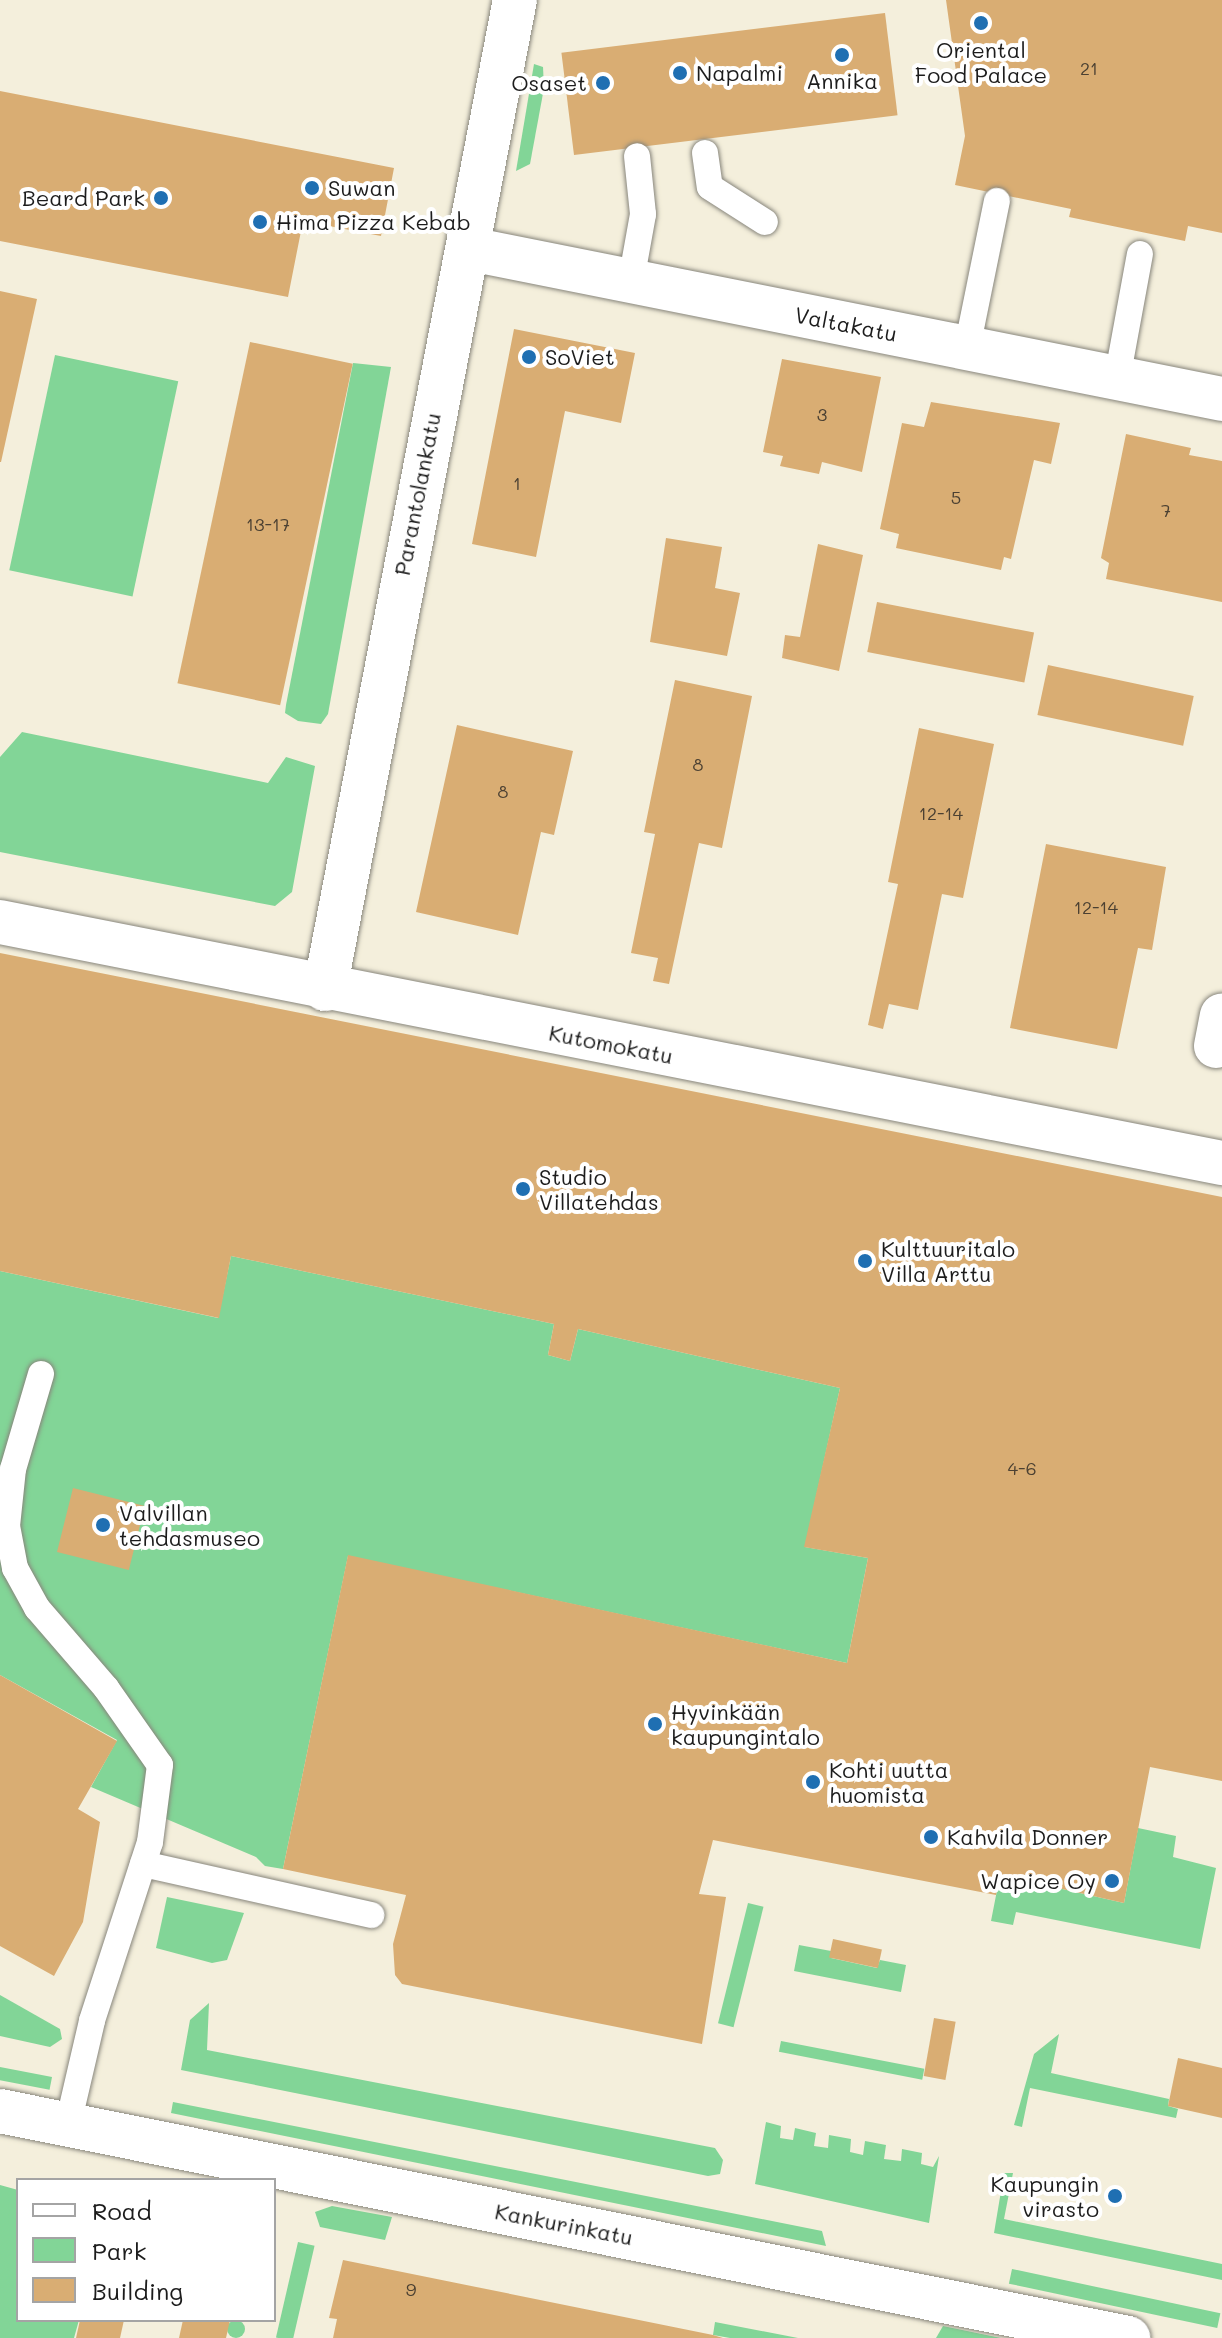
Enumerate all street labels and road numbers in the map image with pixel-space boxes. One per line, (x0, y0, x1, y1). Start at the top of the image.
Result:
street label: Valtakatu (793, 301, 899, 347)
street label: Parantolankatu (388, 410, 446, 578)
street label: Kutomokatu (547, 1019, 675, 1069)
street label: Kankurinkatu (493, 2198, 635, 2250)

